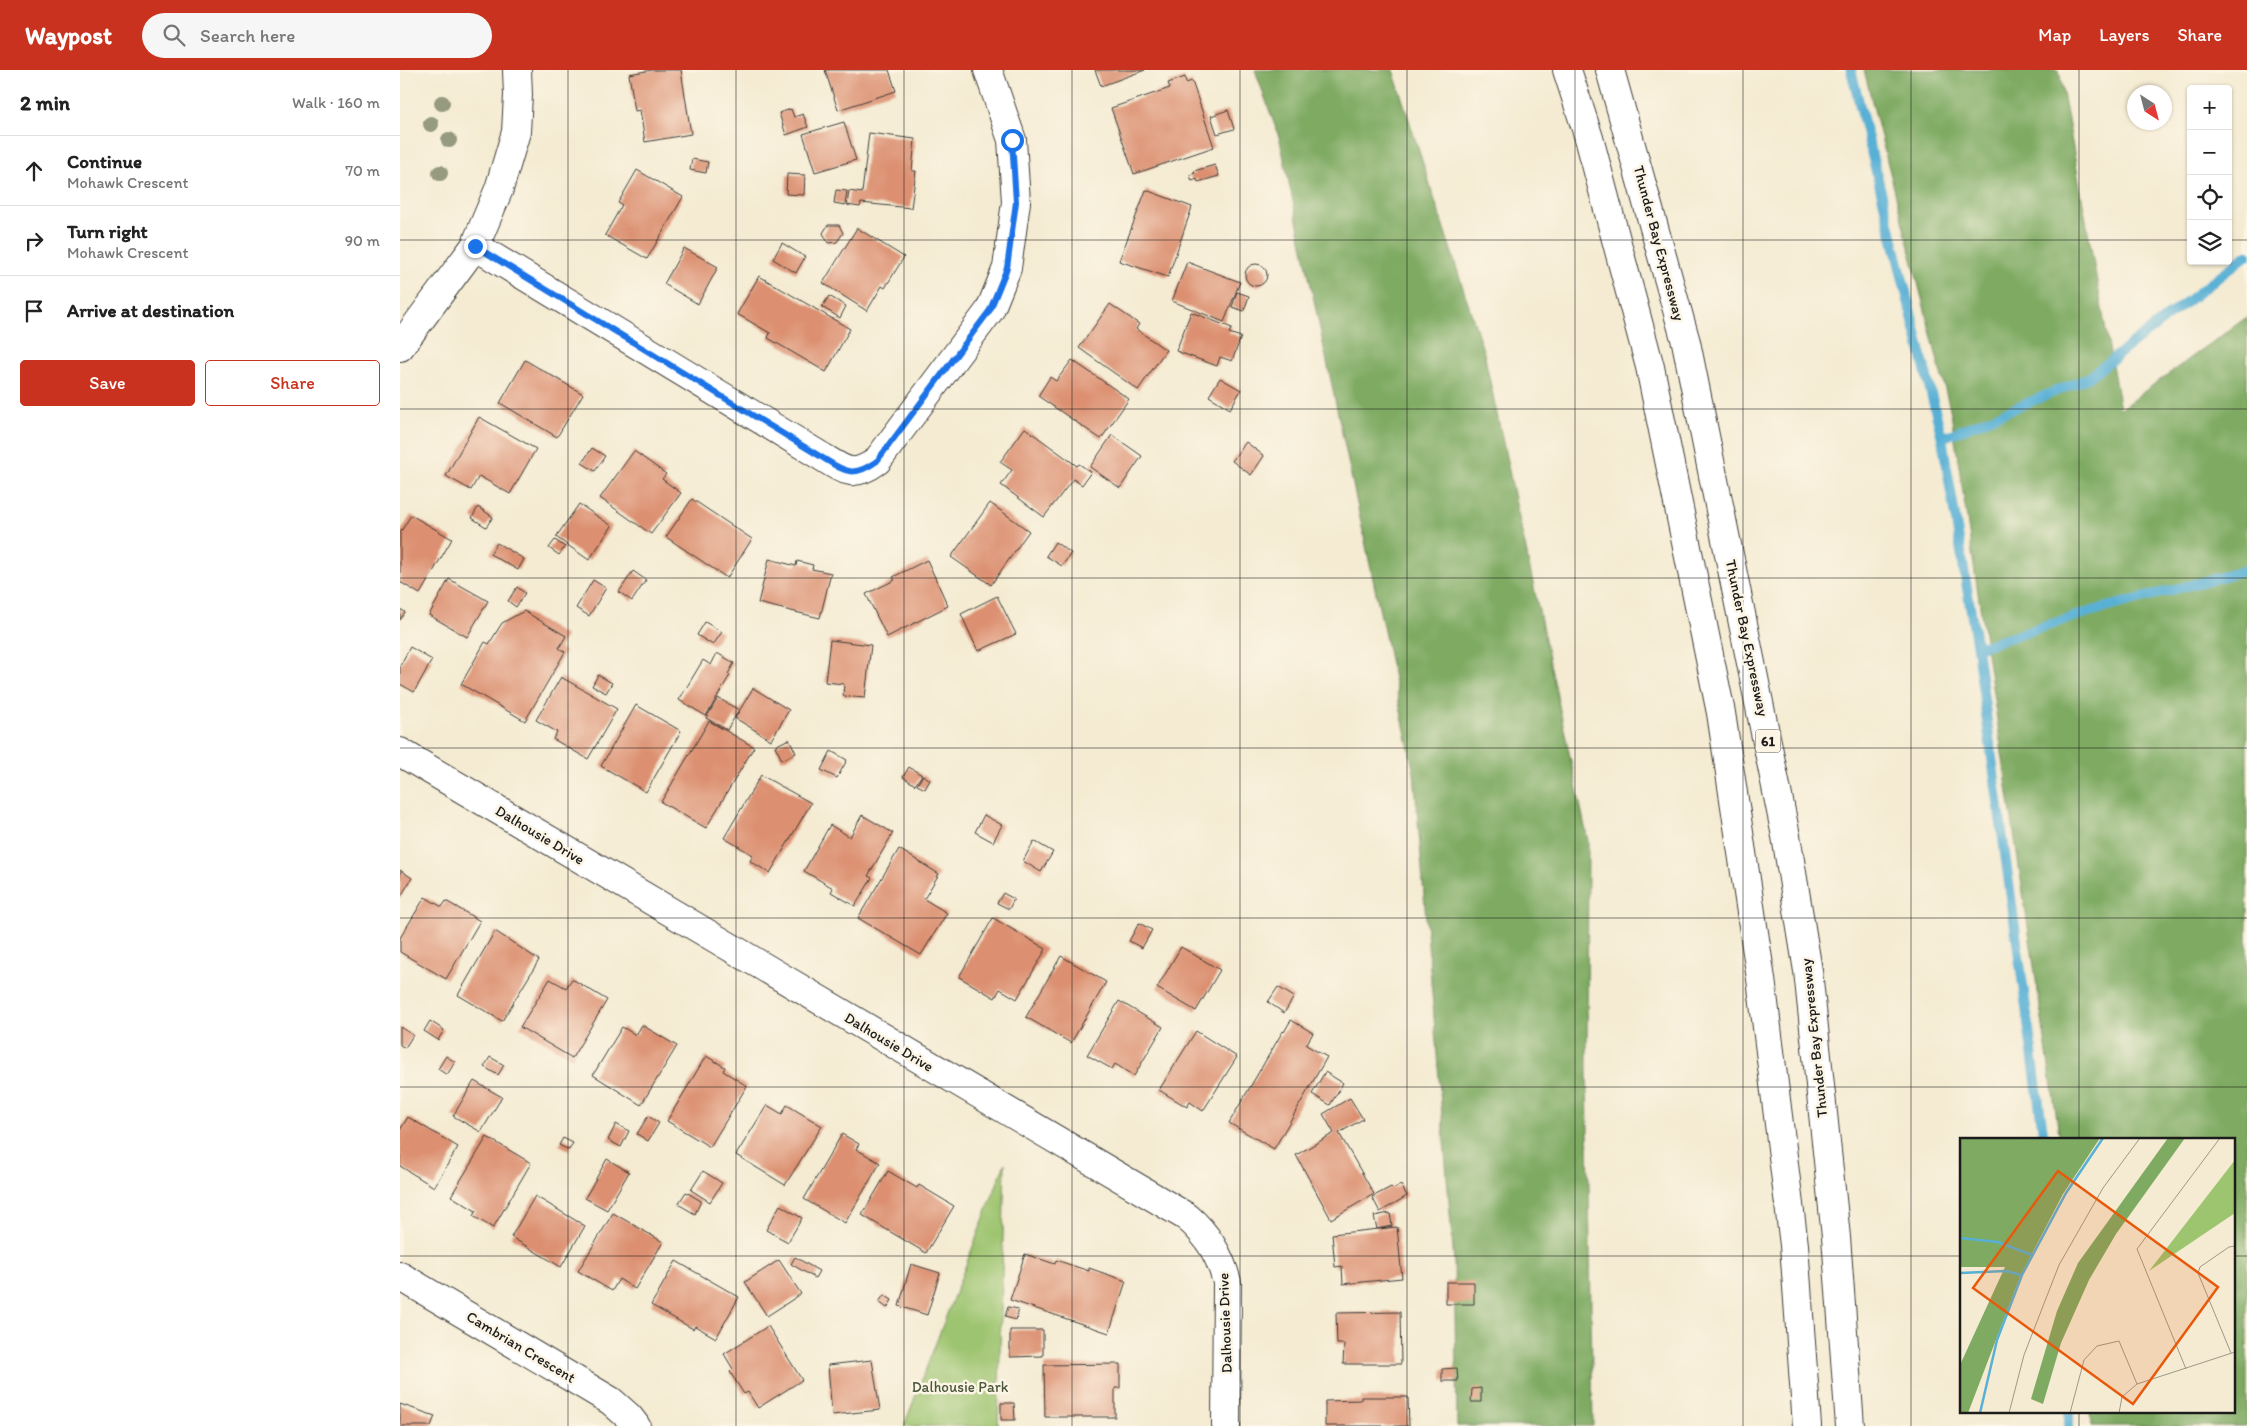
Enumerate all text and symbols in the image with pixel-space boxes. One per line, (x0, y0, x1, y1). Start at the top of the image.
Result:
search box (142, 13, 492, 58)
text: Waypost (25, 21, 112, 50)
icon: search (160, 21, 188, 49)
text: Search here (200, 24, 295, 47)
text: Map (2038, 24, 2071, 46)
text: Layers (2099, 24, 2149, 46)
text: Share (2177, 24, 2222, 46)
north arrow (2127, 85, 2172, 130)
map controls (2187, 85, 2232, 265)
button: + (2187, 85, 2232, 130)
text: 2 min (20, 90, 70, 115)
text: Walk · 160 m (292, 93, 380, 112)
route start (1001, 129, 1024, 152)
button: − (2187, 130, 2232, 175)
text: Continue (67, 150, 142, 173)
icon: ahead (20, 157, 48, 185)
text: 70 m (345, 161, 380, 180)
street label: Thunder Bay Expressway (1630, 163, 1688, 323)
text: Mohawk Crescent (67, 173, 189, 192)
button: locate (2187, 175, 2232, 220)
text: Turn right (67, 220, 148, 243)
button: layers (2187, 220, 2232, 265)
icon: right (20, 227, 48, 255)
text: 90 m (345, 231, 380, 250)
route end (464, 235, 487, 258)
text: Mohawk Crescent (67, 243, 189, 262)
icon: arrive (20, 297, 48, 325)
text: Arrive at destination (67, 299, 234, 322)
button: Save (20, 360, 195, 406)
button: Share (205, 360, 380, 406)
street label: Thunder Bay Expressway (1722, 558, 1772, 718)
road number: 61 (1756, 729, 1780, 752)
street label: Dalhousie Drive (492, 801, 588, 869)
street label: Thunder Bay Expressway (1797, 958, 1831, 1118)
street label: Dalhousie Drive (841, 1008, 937, 1076)
inset map (1960, 1138, 2234, 1414)
street label: Dalhousie Drive (1214, 1272, 1236, 1374)
street label: Cambrian Crescent (463, 1307, 579, 1387)
park label: Dalhousie Park (912, 1378, 1009, 1396)

